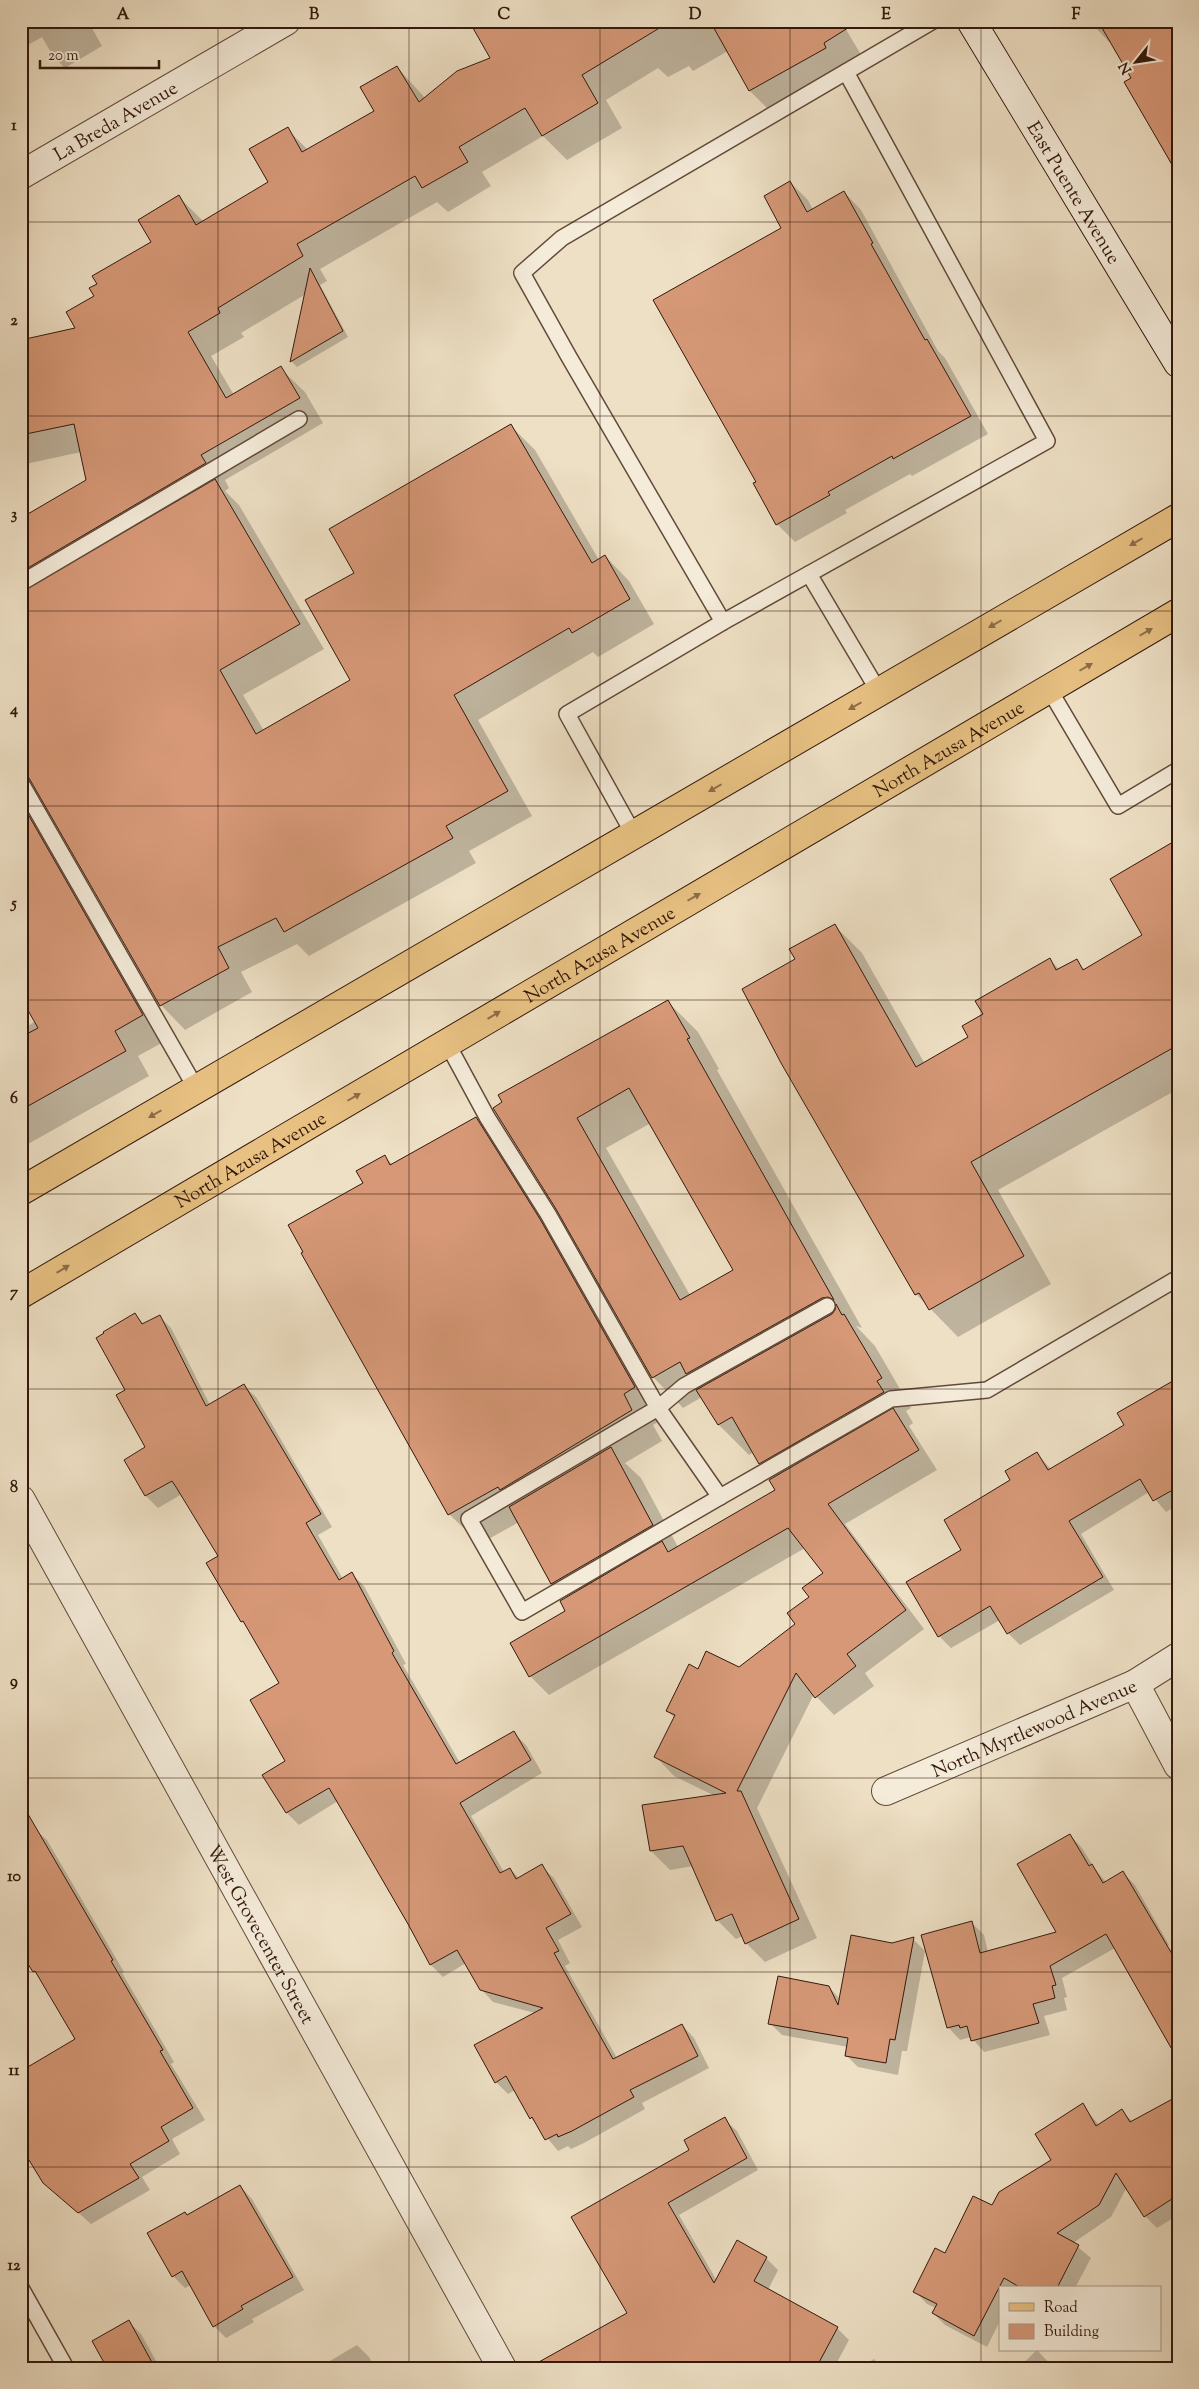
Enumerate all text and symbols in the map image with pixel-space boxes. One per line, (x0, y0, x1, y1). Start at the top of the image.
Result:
text: A (117, 4, 130, 27)
text: B (309, 4, 319, 27)
text: C (498, 4, 511, 27)
text: D (689, 4, 702, 27)
text: E (881, 4, 891, 27)
text: F (1072, 4, 1081, 27)
scale bar (40, 38, 159, 70)
north arrow (1112, 38, 1162, 88)
text: 20 m (48, 46, 79, 67)
text: N (1115, 58, 1138, 77)
street label: La Breda Avenue (49, 76, 184, 169)
text: 1 (11, 115, 17, 138)
street label: East Puente Avenue (1019, 117, 1126, 270)
text: 2 (10, 310, 18, 333)
text: 3 (11, 504, 18, 527)
one-way arrow (1129, 538, 1142, 547)
one-way arrow (989, 620, 1002, 629)
one-way arrow (1139, 627, 1152, 636)
one-way arrow (1080, 662, 1093, 671)
street label: North Azusa Avenue (869, 695, 1030, 806)
text: 4 (9, 699, 18, 722)
one-way arrow (849, 702, 862, 711)
one-way arrow (708, 784, 721, 793)
text: 5 (9, 893, 17, 916)
one-way arrow (687, 893, 702, 901)
street label: North Azusa Avenue (520, 901, 681, 1011)
one-way arrow (486, 1011, 501, 1019)
text: 6 (10, 1088, 18, 1111)
one-way arrow (347, 1093, 360, 1102)
street label: North Azusa Avenue (171, 1106, 332, 1216)
one-way arrow (148, 1110, 162, 1119)
one-way arrow (57, 1265, 70, 1274)
text: 7 (10, 1282, 19, 1305)
text: 8 (10, 1477, 18, 1500)
text: 9 (10, 1671, 18, 1694)
street label: North Myrtlewood Avenue (928, 1674, 1142, 1786)
street label: West Grovecenter Street (199, 1841, 320, 2030)
text: 10 (7, 1866, 21, 1889)
text: 11 (9, 2060, 20, 2083)
text: 12 (8, 2255, 21, 2278)
legend (999, 2286, 1162, 2352)
text: Road (1044, 2298, 1078, 2319)
text: Building (1044, 2322, 1099, 2343)

